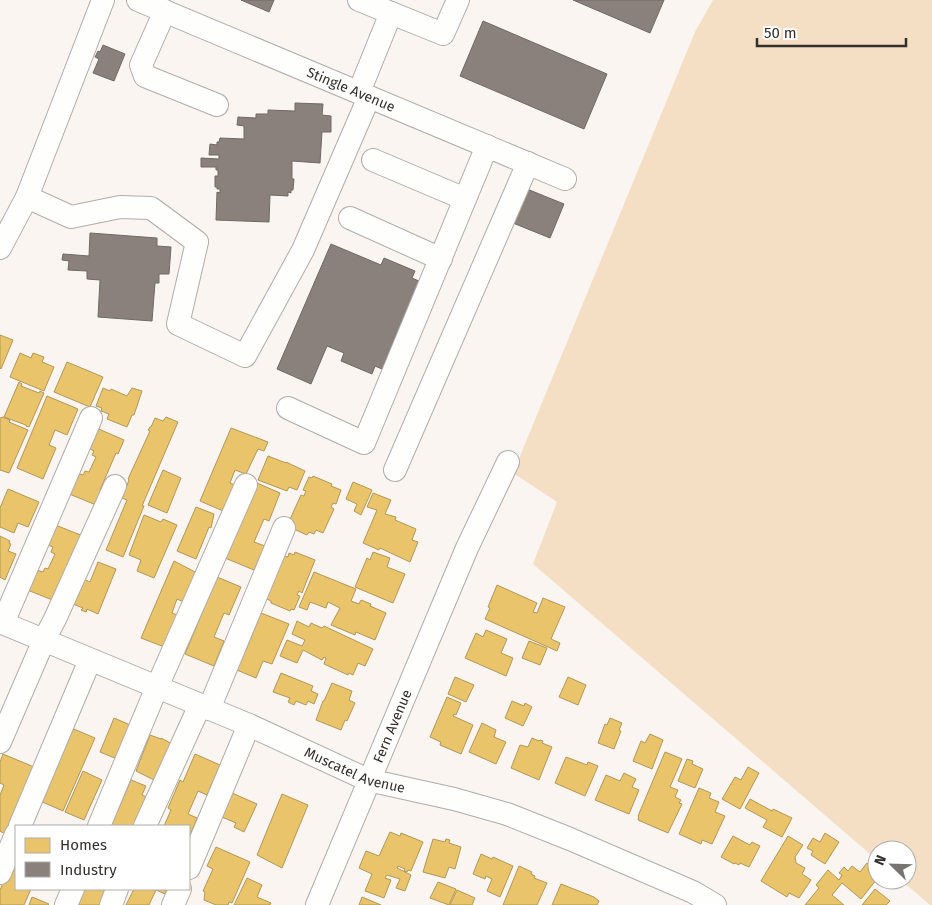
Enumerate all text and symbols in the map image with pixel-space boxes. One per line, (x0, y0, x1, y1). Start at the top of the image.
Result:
scale bar (757, 15, 906, 47)
text: 50 m (764, 24, 797, 42)
street label: Stingle Avenue (304, 63, 398, 115)
street label: Fern Avenue (369, 687, 415, 765)
street label: Muscatel Avenue (302, 743, 407, 796)
legend (15, 825, 190, 890)
text: Homes (60, 836, 107, 854)
north arrow (867, 840, 917, 890)
text: N (871, 853, 890, 868)
text: Industry (60, 861, 117, 879)

